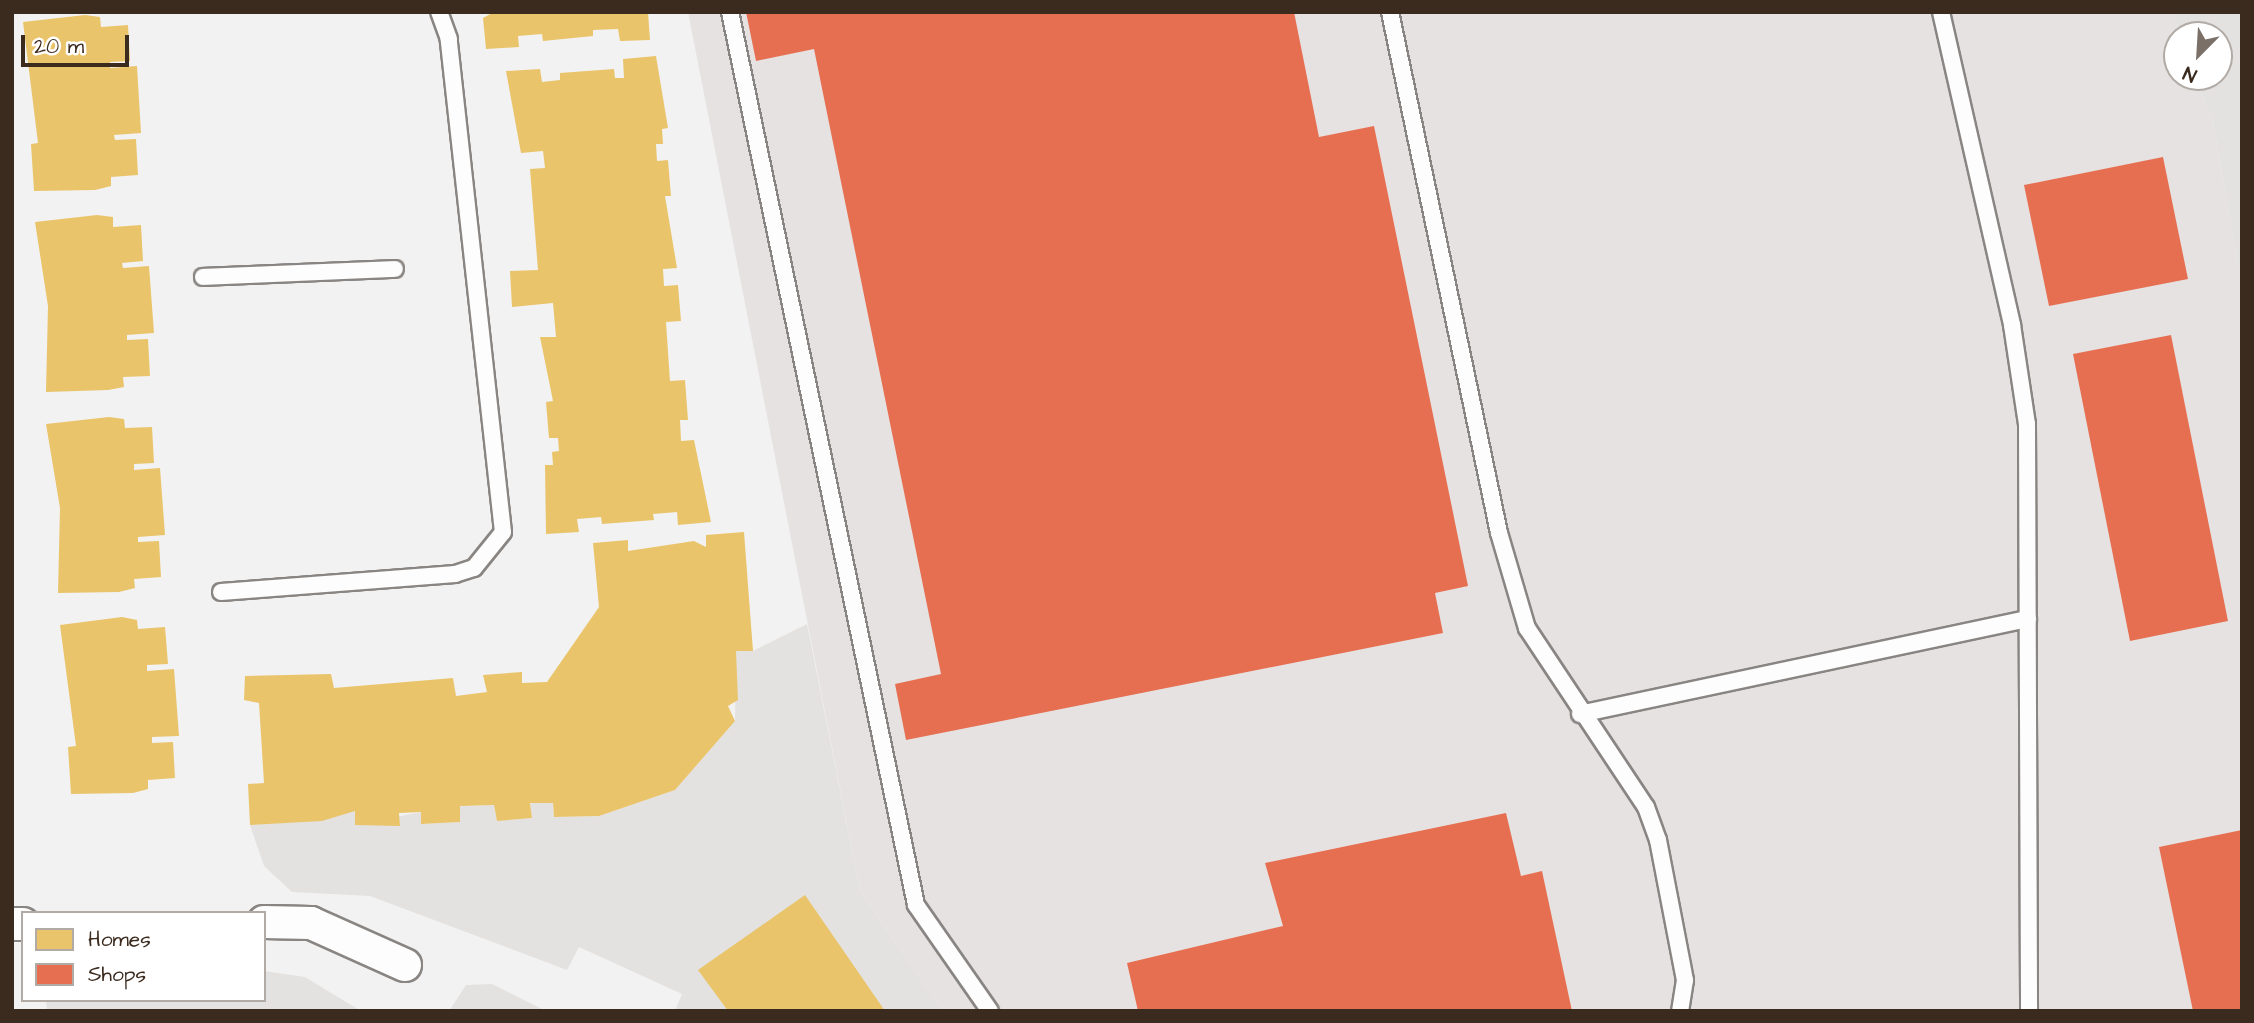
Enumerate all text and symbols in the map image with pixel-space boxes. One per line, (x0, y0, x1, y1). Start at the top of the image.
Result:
scale bar (24, 21, 133, 65)
north arrow (2163, 21, 2233, 91)
text: 20 m (34, 32, 84, 61)
text: N (2179, 59, 2201, 89)
legend (21, 911, 266, 1002)
text: Homes (88, 925, 151, 954)
text: Shops (88, 960, 146, 989)

